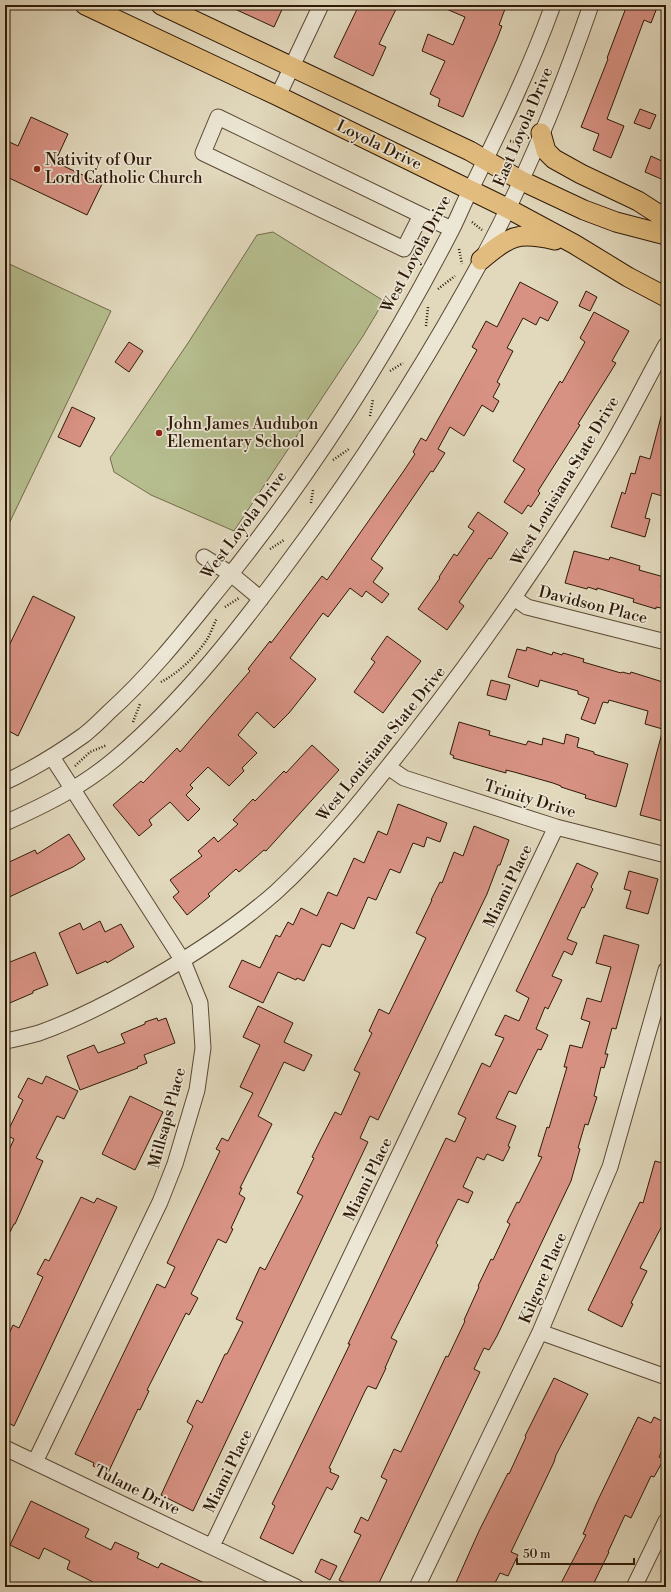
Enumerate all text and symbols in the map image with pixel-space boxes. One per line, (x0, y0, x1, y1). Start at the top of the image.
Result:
street label: East Loyola Drive (489, 64, 557, 190)
street label: Loyola Drive (333, 116, 425, 174)
place label: Nativity of Our Lord Catholic Church (45, 150, 203, 188)
marker: Nativity of Our Lord Catholic Church (32, 164, 42, 174)
street label: West Loyola Drive (376, 192, 455, 317)
street label: West Louisiana State Drive (506, 393, 623, 570)
place label: John James Audubon Elementary School (166, 414, 319, 452)
marker: John James Audubon Elementary School (154, 428, 164, 438)
street label: West Loyola Drive (196, 467, 291, 584)
street label: Davidson Place (536, 582, 650, 628)
street label: West Louisiana State Drive (312, 662, 450, 826)
street label: Trinity Drive (482, 776, 578, 822)
street label: Miami Place (479, 841, 537, 931)
street label: Millsaps Place (144, 1065, 190, 1171)
street label: Miami Place (339, 1134, 397, 1224)
street label: Kilgore Place (515, 1229, 571, 1327)
street label: Miami Place (199, 1426, 257, 1516)
street label: Tulane Drive (91, 1461, 183, 1519)
scale bar (517, 1540, 634, 1566)
text: 50 m (523, 1547, 551, 1562)

